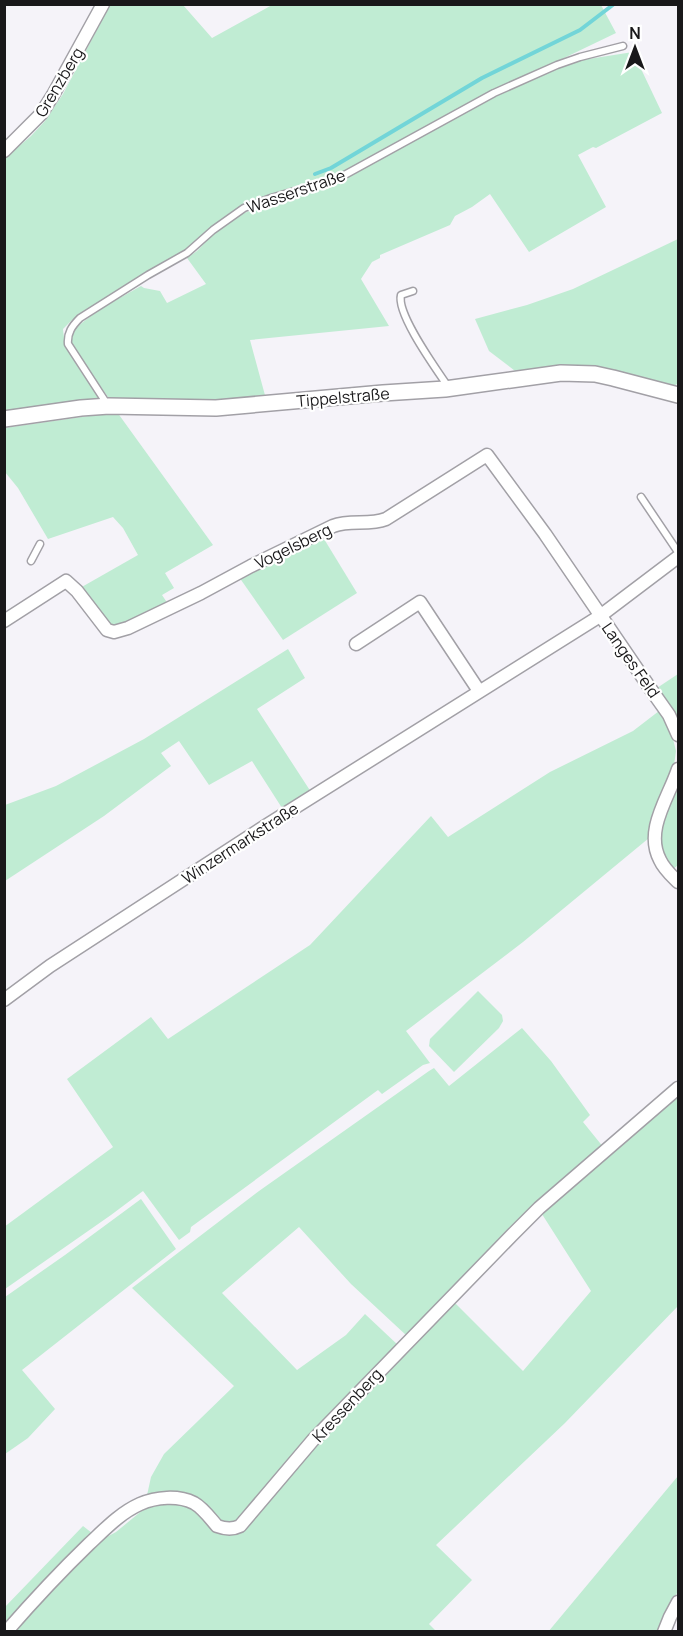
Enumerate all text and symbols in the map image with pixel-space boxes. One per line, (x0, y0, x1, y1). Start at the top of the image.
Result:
north arrow (605, 18, 665, 78)
text: N (629, 22, 641, 44)
street label: Grenzberg (30, 43, 88, 121)
street label: Wasserstraße (244, 164, 348, 218)
street label: Tippelstraße (296, 382, 390, 412)
street label: Vogelsberg (251, 518, 335, 574)
street label: Langes Feld (597, 618, 665, 702)
street label: Winzermarkstraße (177, 797, 303, 889)
street label: Kressenberg (307, 1363, 387, 1447)

